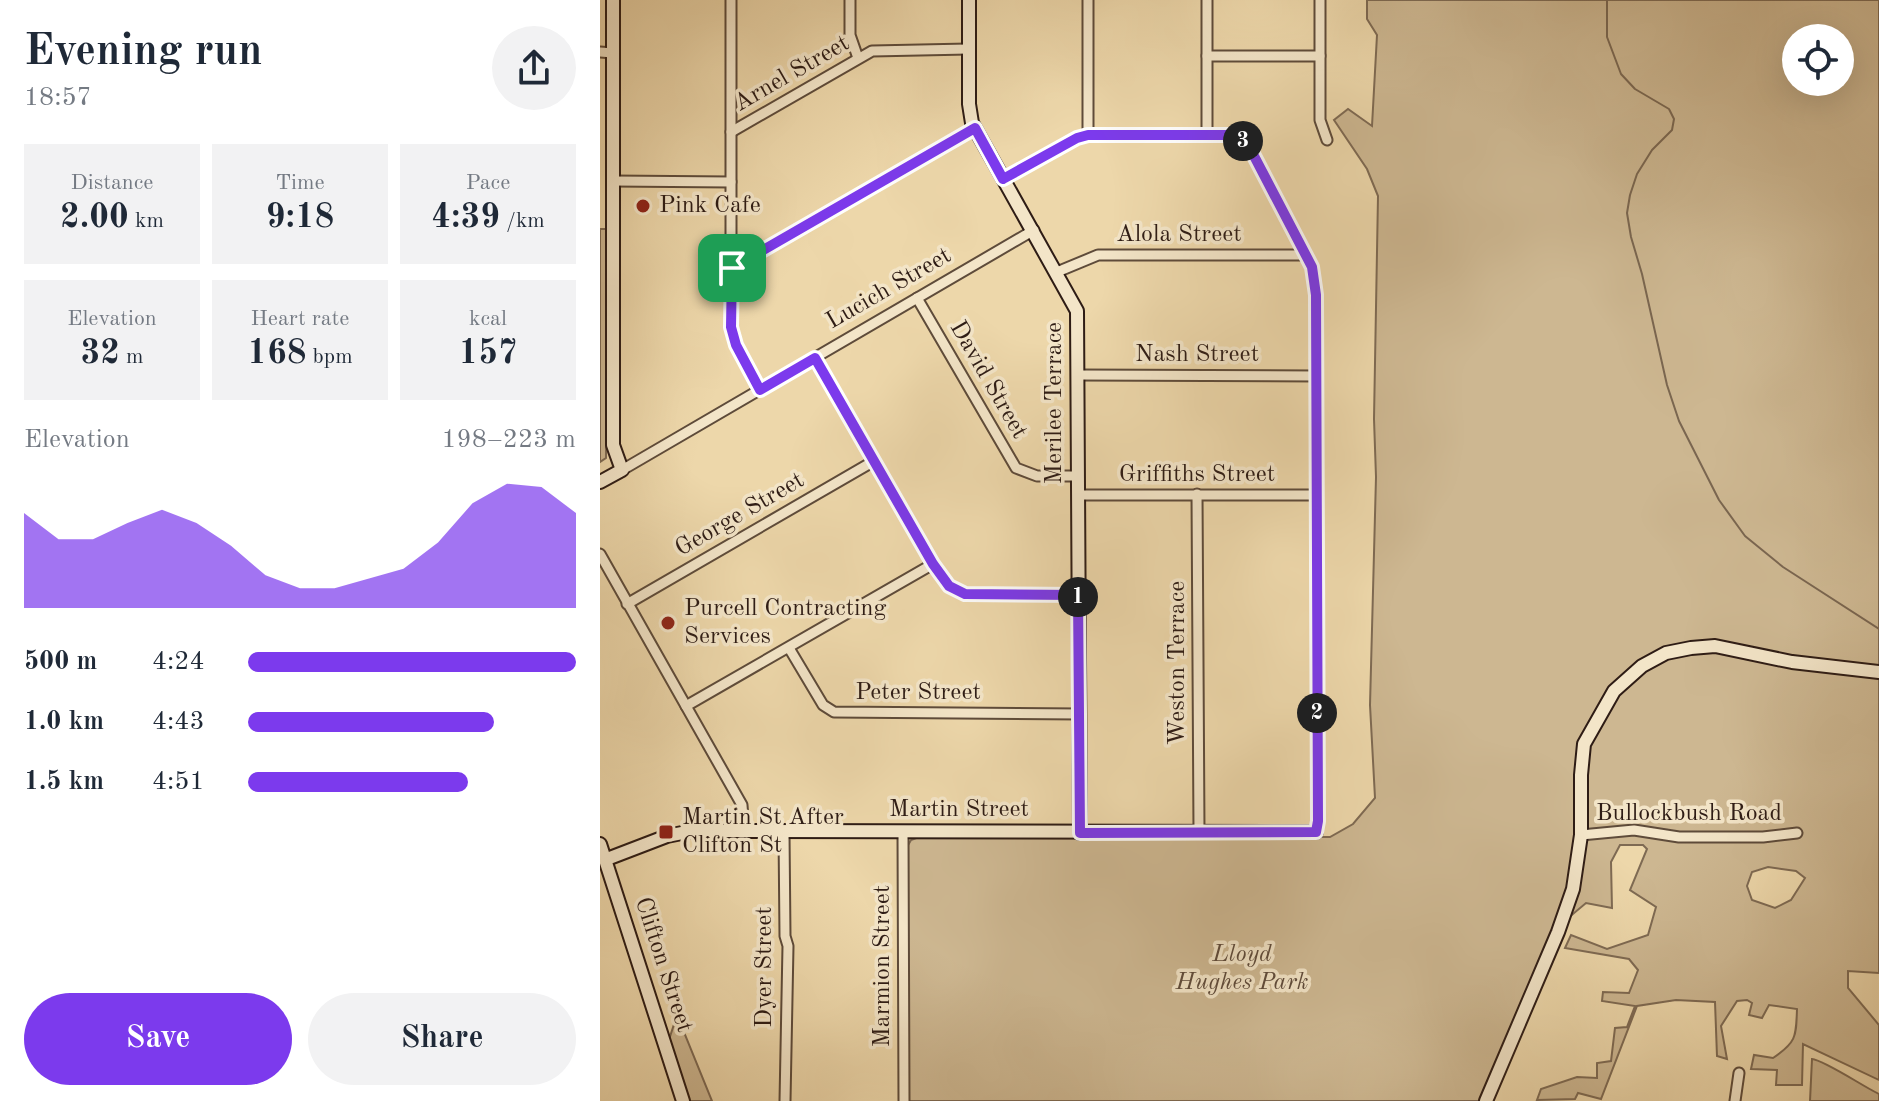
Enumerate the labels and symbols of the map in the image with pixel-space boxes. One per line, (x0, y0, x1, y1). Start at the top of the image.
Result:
street label: Arnel Street (730, 31, 854, 117)
pin: 3 (1223, 121, 1263, 161)
place label: Pink Cafe (659, 194, 761, 218)
marker: Pink Cafe (634, 197, 652, 215)
street label: Alola Street (1116, 223, 1242, 247)
pin (698, 234, 766, 302)
street label: Lucich Street (823, 244, 955, 334)
street label: David Street (945, 317, 1031, 443)
street label: Merilee Terrace (1043, 322, 1067, 484)
street label: Nash Street (1135, 343, 1259, 367)
street label: Griffiths Street (1119, 463, 1275, 487)
street label: George Street (671, 469, 809, 561)
pin: 1 (1058, 577, 1098, 617)
street label: Weston Terrace (1166, 581, 1190, 745)
place label: Purcell Contracting Services (684, 597, 887, 649)
marker: Purcell Contracting Services (659, 614, 677, 632)
street label: Peter Street (855, 681, 981, 705)
pin: 2 (1297, 693, 1337, 733)
street label: Martin Street (889, 798, 1029, 822)
street label: Bullockbush Road (1596, 802, 1782, 826)
place label: Martin St After Clifton St (682, 806, 844, 858)
marker: Martin St After Clifton St (657, 823, 675, 841)
street label: Marmion Street (871, 885, 895, 1047)
street label: Clifton Street (630, 894, 696, 1036)
street label: Dyer Street (753, 906, 777, 1028)
park label: Lloyd Hughes Park (1175, 943, 1308, 995)

